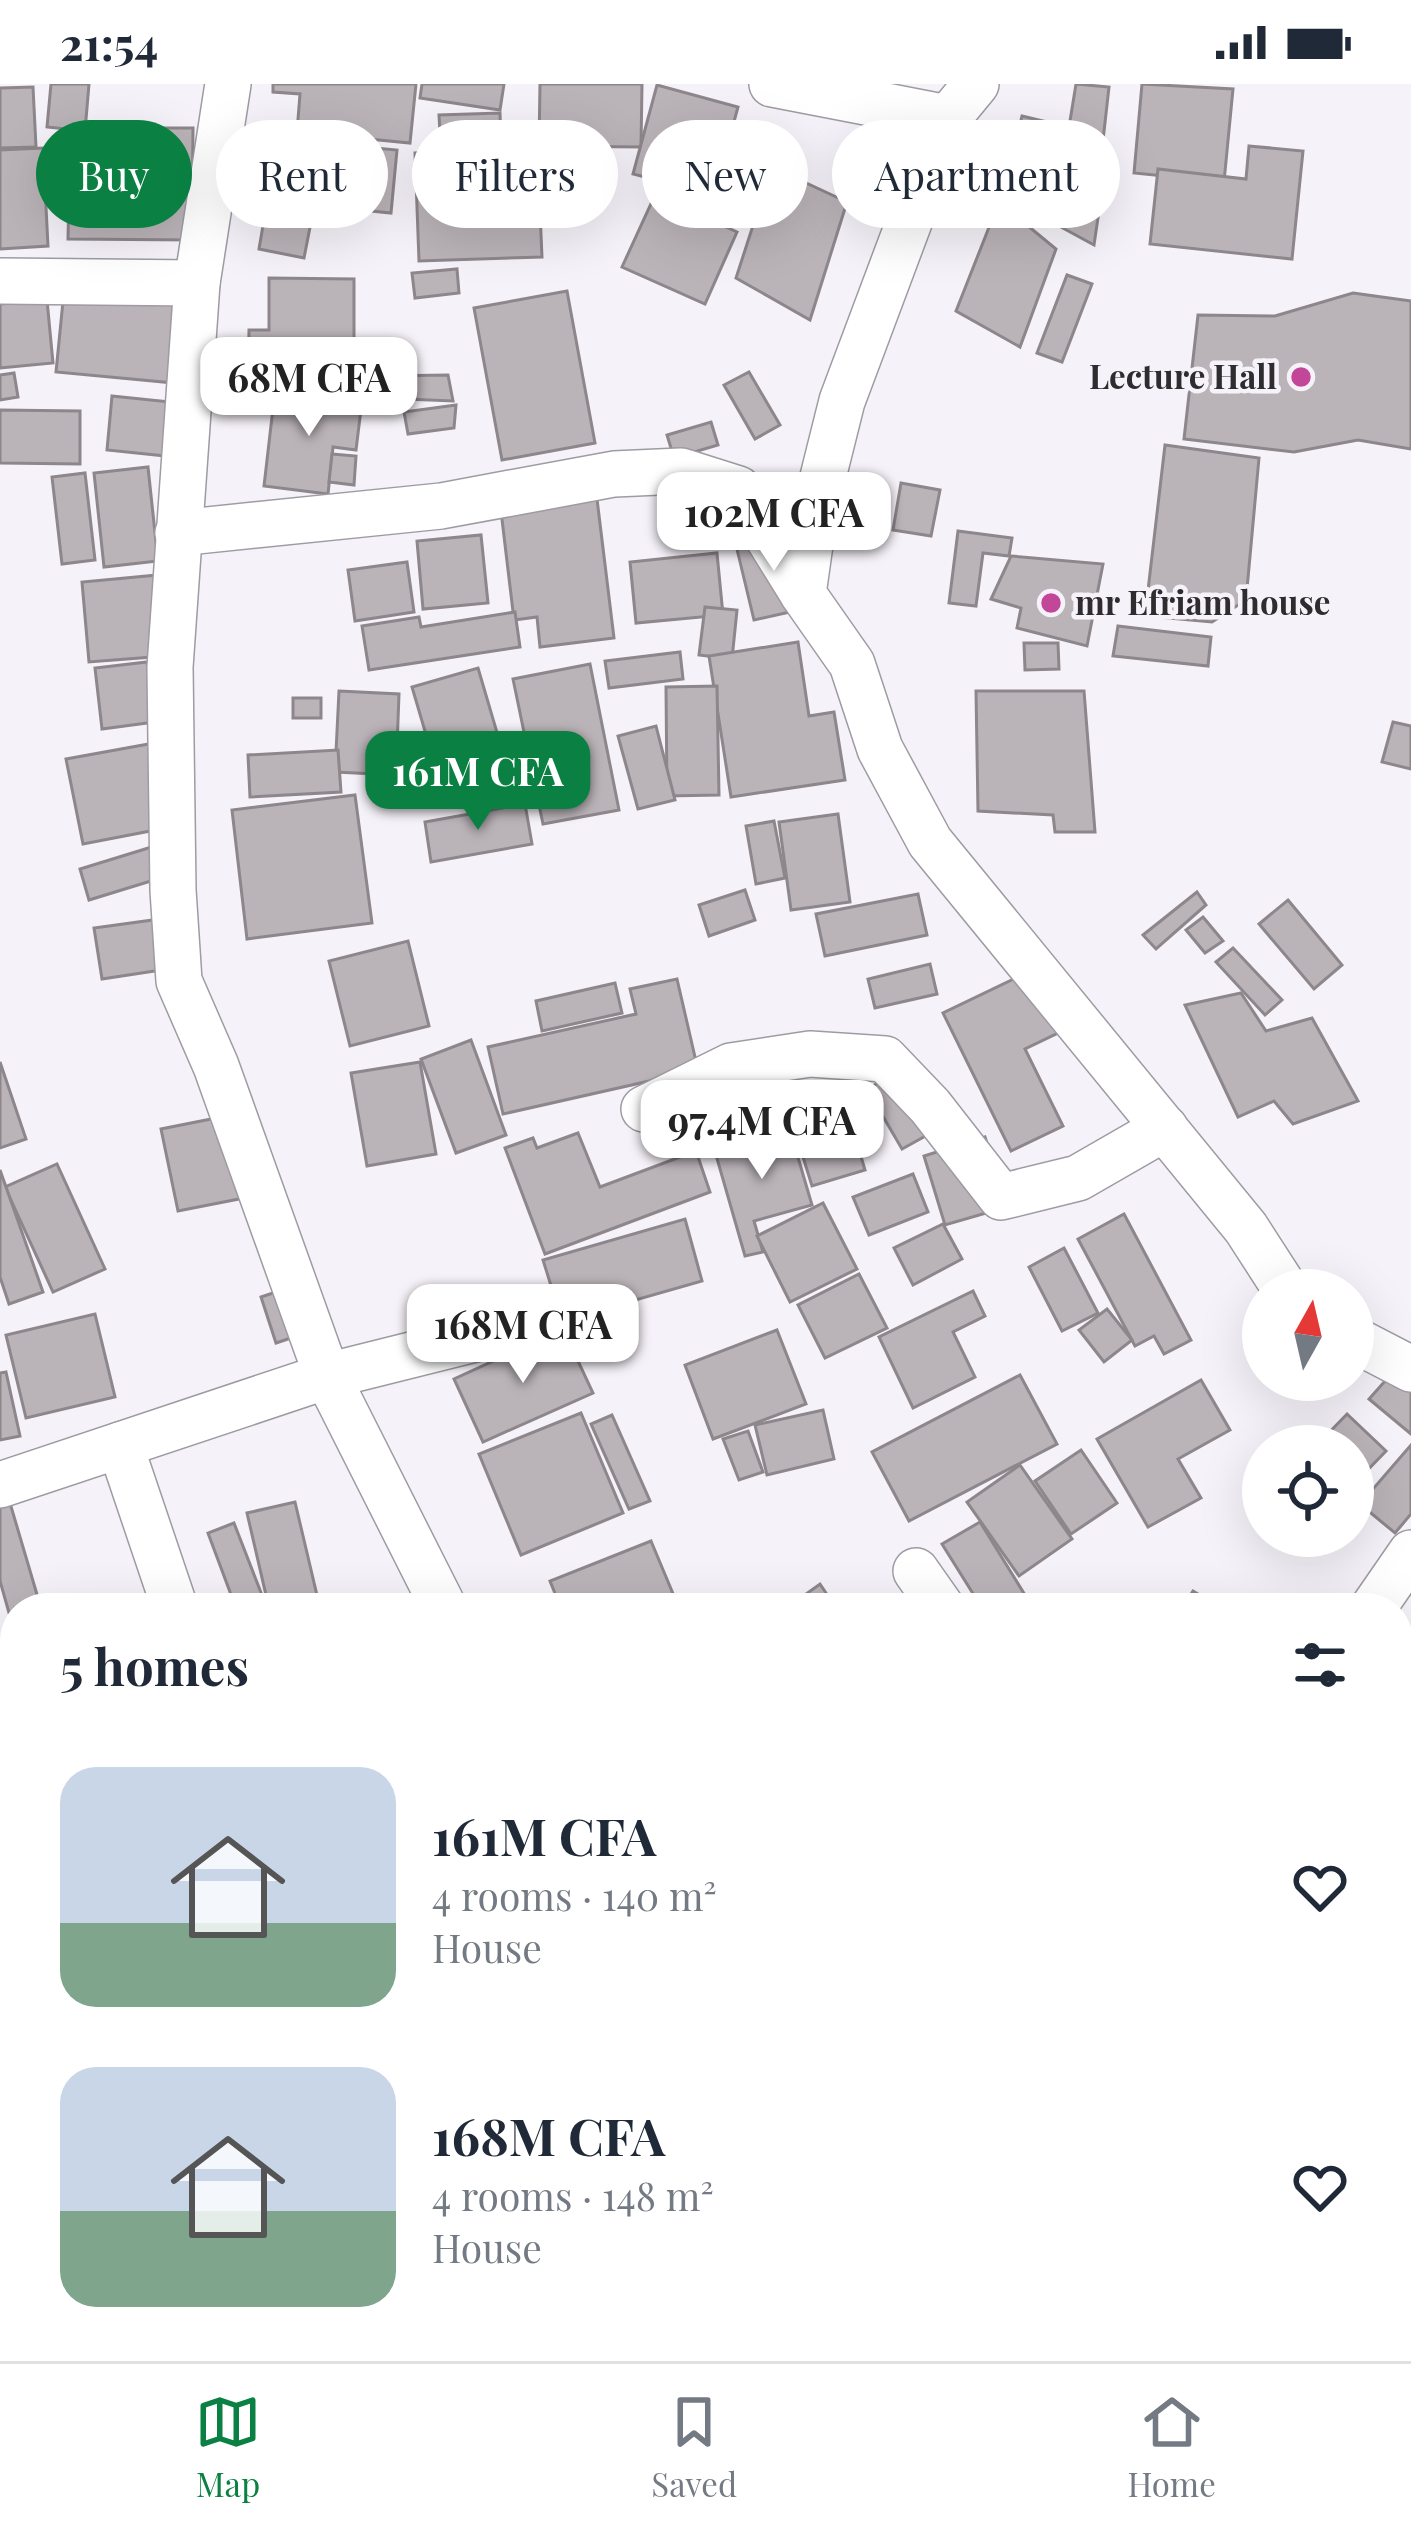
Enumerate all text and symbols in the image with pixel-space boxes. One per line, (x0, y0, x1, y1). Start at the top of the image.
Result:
text: 21:54 (60, 12, 158, 72)
chip: Buy (36, 120, 192, 228)
chip: Rent (216, 120, 388, 228)
chip: Filters (412, 120, 618, 228)
chip: New (642, 120, 808, 228)
chip: Apartment (832, 120, 1120, 228)
pin: 68M CFA (198, 337, 420, 439)
text: 68M CFA (227, 350, 391, 402)
place label: Lecture Hall (1089, 353, 1277, 397)
marker: Lecture Hall (1288, 364, 1314, 390)
pin: 102M CFA (650, 472, 898, 574)
text: 102M CFA (684, 485, 864, 537)
place label: mr Efriam house (1075, 579, 1330, 623)
marker: mr Efriam house (1038, 590, 1064, 616)
pin: 161M CFA (354, 731, 602, 833)
text: 161M CFA (392, 744, 564, 796)
pin: 97.4M CFA (625, 1080, 899, 1182)
text: 97.4M CFA (668, 1093, 856, 1145)
north arrow (1242, 1269, 1374, 1401)
map controls (1242, 1269, 1374, 1557)
pin: 168M CFA (399, 1284, 647, 1386)
text: 168M CFA (434, 1297, 612, 1349)
button: locate (1242, 1425, 1374, 1557)
text: 5 homes (60, 1631, 249, 1699)
icon: filters (1287, 1632, 1353, 1698)
text: 161M CFA (432, 1801, 656, 1869)
icon: home (156, 1815, 300, 1959)
icon: heart (1287, 1854, 1353, 1920)
text: 4 rooms · 140 m² (432, 1869, 717, 1921)
text: House (432, 1921, 542, 1973)
text: 168M CFA (432, 2101, 665, 2169)
icon: home (156, 2115, 300, 2259)
icon: heart (1287, 2154, 1353, 2220)
text: 4 rooms · 148 m² (432, 2169, 714, 2221)
text: House (432, 2221, 542, 2273)
tab: Map (195, 2389, 261, 2505)
tab: Saved (651, 2389, 737, 2505)
tab: Home (1127, 2389, 1216, 2505)

